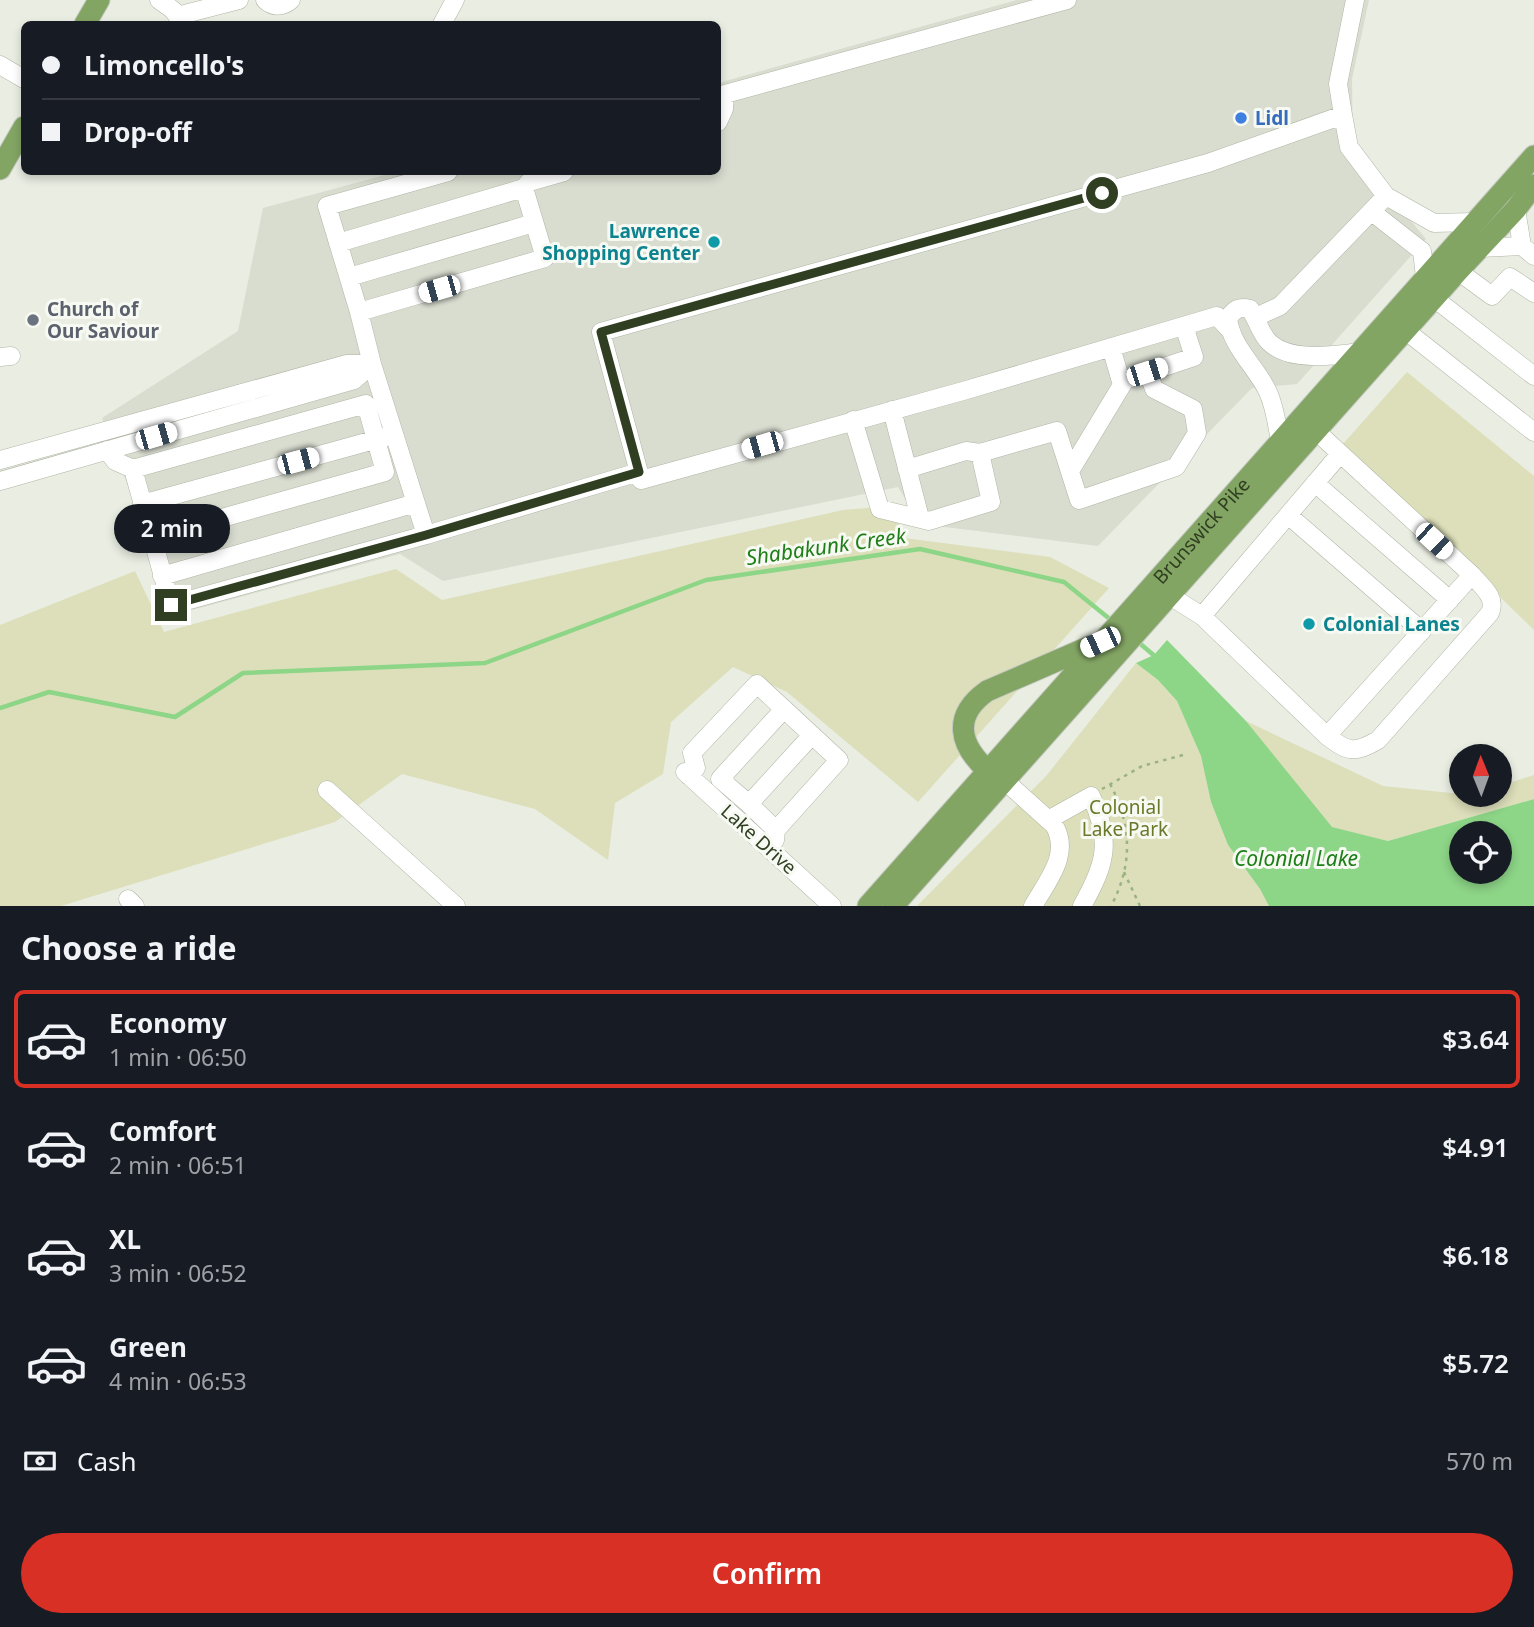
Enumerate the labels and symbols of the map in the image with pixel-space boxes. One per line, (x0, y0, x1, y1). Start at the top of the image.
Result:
place label: Lidl (1255, 105, 1289, 131)
marker: Lidl (1233, 110, 1249, 126)
route start (1086, 177, 1118, 209)
place label: Lawrence Shopping Center (542, 218, 700, 266)
marker: Lawrence Shopping Center (706, 234, 722, 250)
car (416, 273, 463, 305)
place label: Church of Our Saviour (47, 296, 159, 344)
marker: Church of Our Saviour (25, 312, 41, 328)
car (1124, 356, 1171, 388)
car (133, 420, 180, 452)
car (739, 429, 786, 461)
car (275, 445, 322, 477)
street label: Brunswick Pike (1147, 472, 1256, 589)
callout: 2 min (113, 504, 229, 552)
car (1412, 519, 1457, 563)
water label: Shabakunk Creek (744, 521, 909, 571)
route end (155, 589, 187, 621)
place label: Colonial Lanes (1323, 611, 1460, 637)
marker: Colonial Lanes (1301, 616, 1317, 632)
car (1077, 624, 1124, 660)
north arrow (1449, 744, 1512, 807)
park label: Colonial Lake Park (1082, 794, 1168, 842)
street label: Lake Drive (716, 798, 802, 880)
water label: Colonial Lake (1234, 844, 1358, 872)

